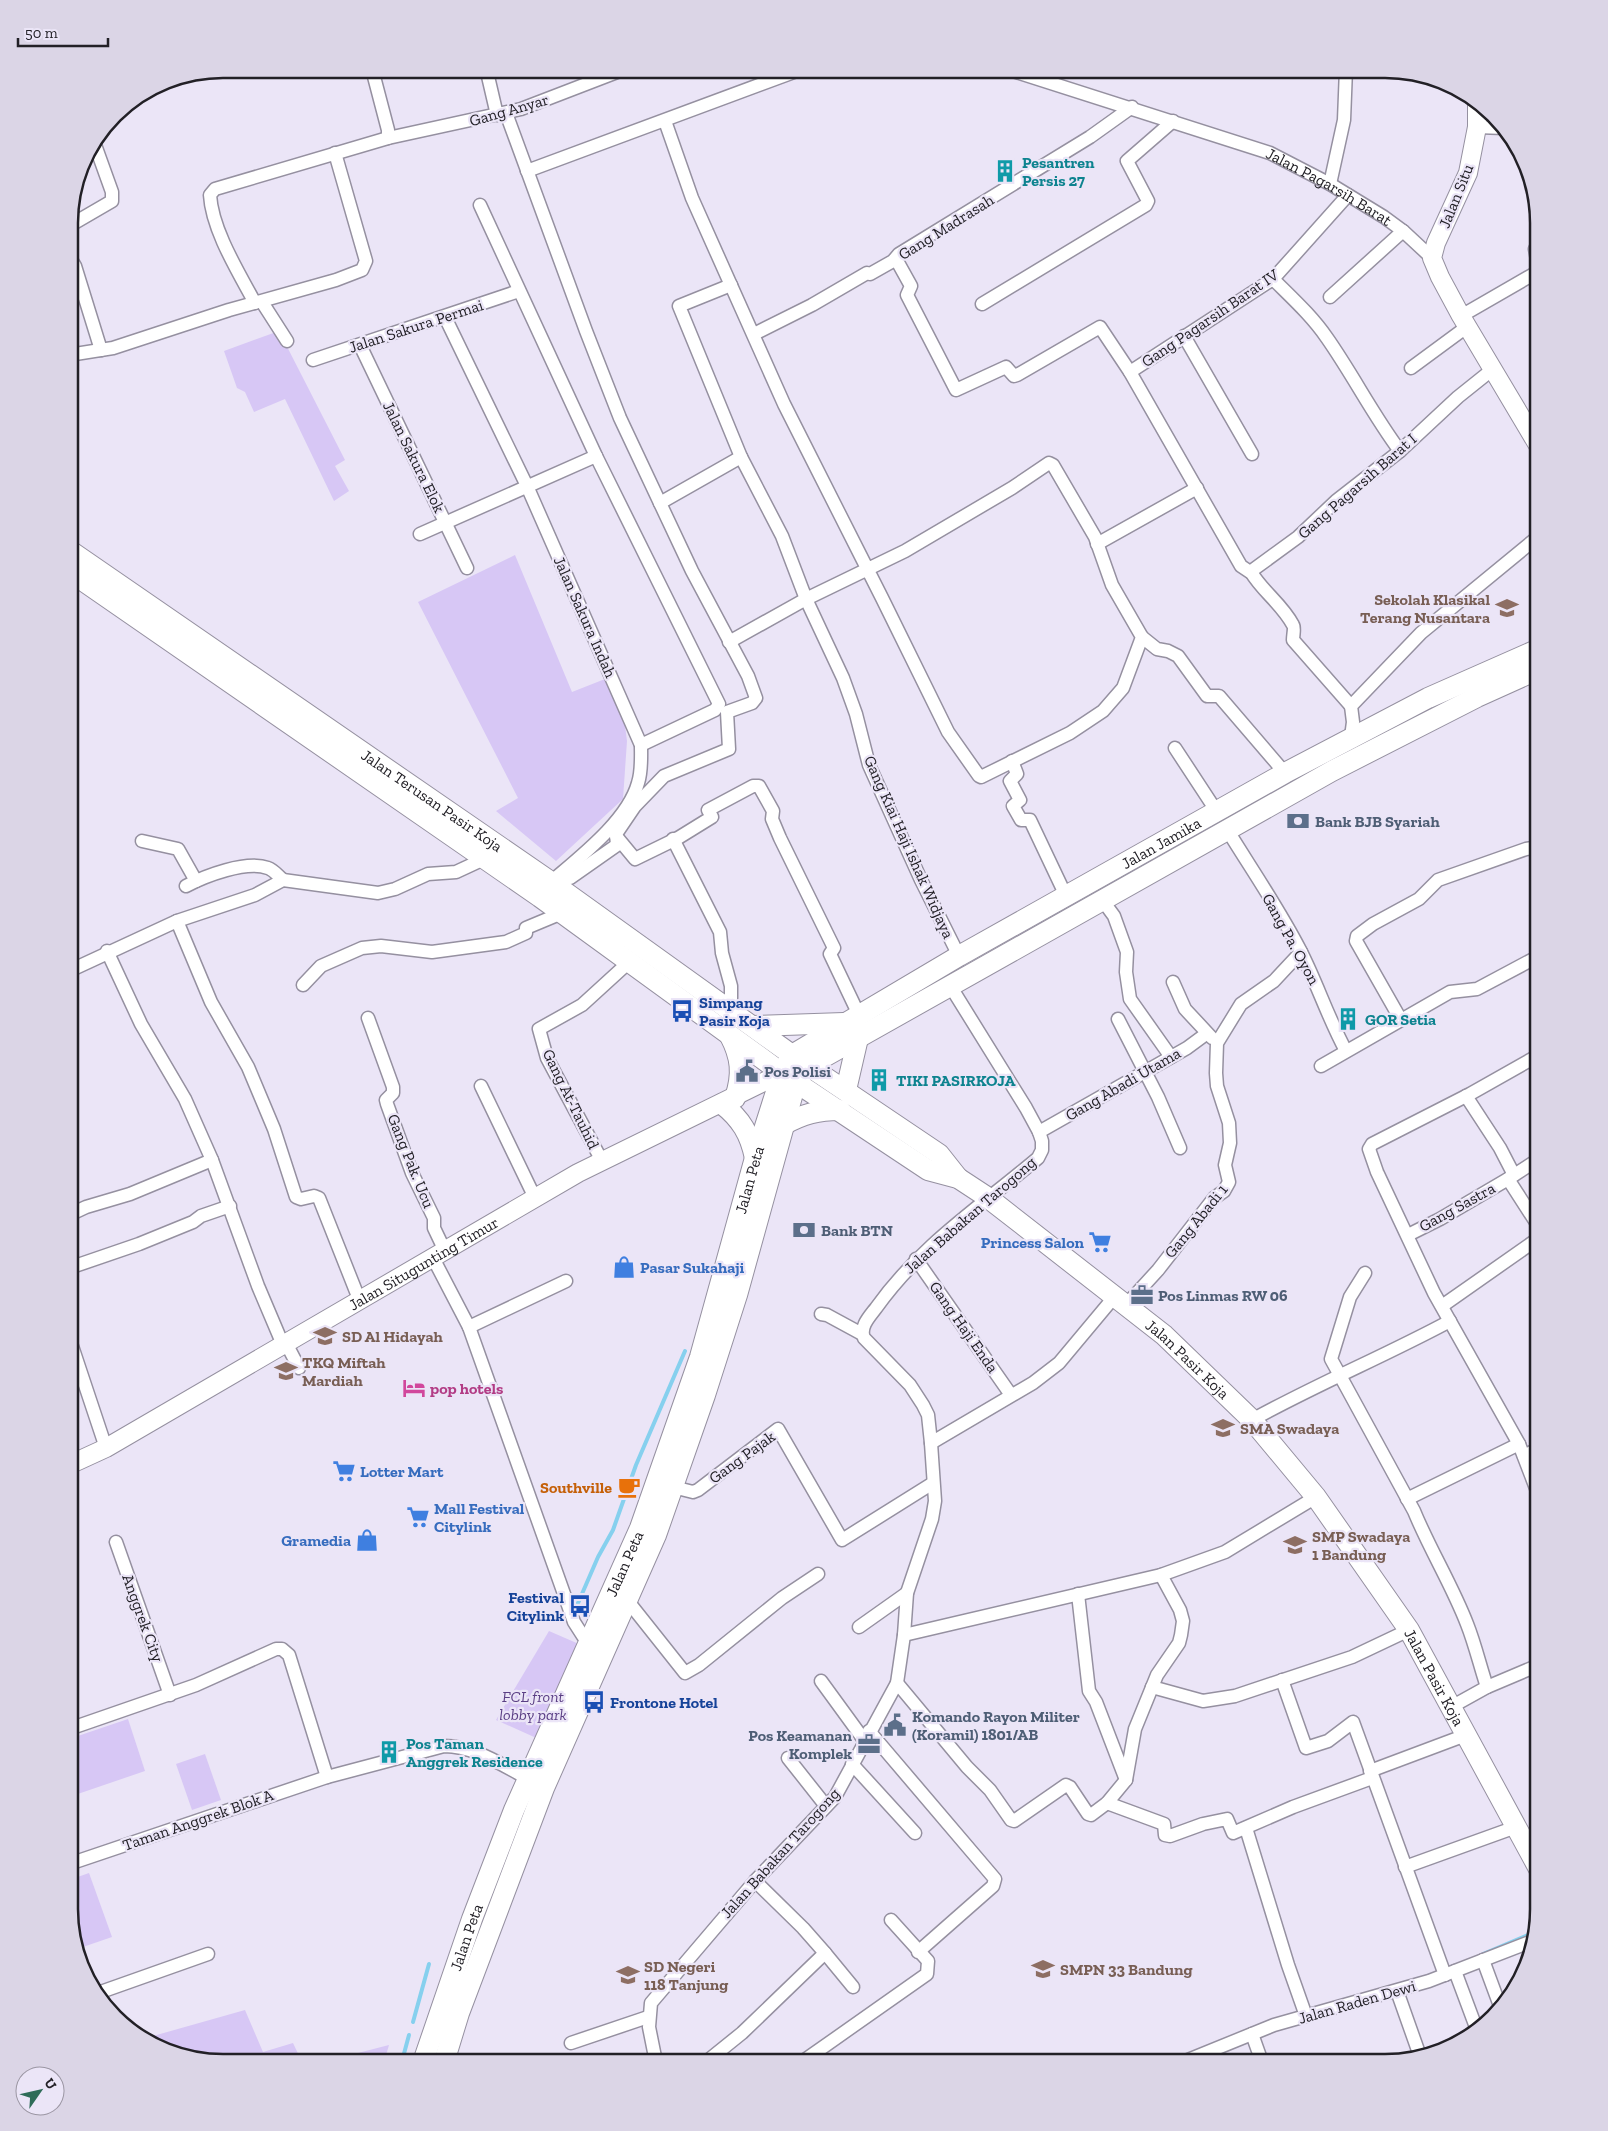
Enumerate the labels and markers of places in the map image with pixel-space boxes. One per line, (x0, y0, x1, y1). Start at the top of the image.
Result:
place label: Pesantren Persis 27 (1022, 153, 1095, 190)
building icon: Pesantren Persis 27 (992, 158, 1018, 184)
place label: Sekolah Klasikal Terang Nusantara (1360, 590, 1490, 627)
school or university icon: Sekolah Klasikal Terang Nusantara (1494, 595, 1520, 621)
bank icon: Bank BJB Syariah (1285, 808, 1311, 834)
place label: Bank BJB Syariah (1315, 812, 1440, 831)
place label: Simpang Pasir Koja (699, 993, 770, 1030)
bus stop icon: Simpang Pasir Koja (669, 998, 695, 1024)
building icon: GOR Setia (1335, 1006, 1361, 1032)
place label: GOR Setia (1365, 1010, 1436, 1029)
public building icon: Pos Polisi (734, 1058, 760, 1084)
place label: Pos Polisi (764, 1062, 831, 1081)
building icon: TIKI PASIRKOJA (866, 1067, 892, 1093)
place label: TIKI PASIRKOJA (896, 1071, 1015, 1090)
bank icon: Bank BTN (791, 1217, 817, 1243)
place label: Bank BTN (821, 1221, 893, 1240)
supermarket icon: Princess Salon (1087, 1229, 1113, 1255)
place label: Princess Salon (981, 1233, 1085, 1252)
shop icon: Pasar Sukahaji (611, 1254, 637, 1280)
place label: Pasar Sukahaji (640, 1258, 745, 1277)
office icon: Pos Linmas RW 06 (1129, 1282, 1155, 1308)
place label: Pos Linmas RW 06 (1158, 1286, 1288, 1305)
school or university icon: SD Al Hidayah (312, 1323, 338, 1349)
place label: SD Al Hidayah (342, 1327, 444, 1346)
place label: TKQ Miftah Mardiah (302, 1353, 386, 1390)
school or university icon: TKQ Miftah Mardiah (273, 1358, 299, 1384)
hotel icon: pop hotels (401, 1375, 427, 1401)
place label: pop hotels (430, 1379, 503, 1398)
school or university icon: SMA Swadaya (1210, 1415, 1236, 1441)
place label: SMA Swadaya (1240, 1419, 1339, 1438)
supermarket icon: Lotter Mart (331, 1458, 357, 1484)
place label: Lotter Mart (360, 1462, 444, 1481)
cafe icon: Southville (616, 1474, 642, 1500)
place label: Southville (540, 1478, 612, 1497)
place label: Mall Festival Citylink (434, 1499, 525, 1536)
supermarket icon: Mall Festival Citylink (405, 1504, 431, 1530)
shop icon: Gramedia (354, 1527, 380, 1553)
place label: SMP Swadaya 1 Bandung (1312, 1527, 1410, 1564)
place label: Gramedia (281, 1531, 351, 1550)
school or university icon: SMP Swadaya 1 Bandung (1282, 1532, 1308, 1558)
place label: Festival Citylink (507, 1588, 564, 1625)
bus stop icon: Festival Citylink (567, 1593, 593, 1619)
bus stop icon: Frontone Hotel (581, 1689, 607, 1715)
place label: Frontone Hotel (610, 1693, 718, 1712)
place label: Komando Rayon Militer (Koramil) 1801/AB (912, 1707, 1080, 1744)
public building icon: Komando Rayon Militer (Koramil) 1801/AB (882, 1712, 908, 1738)
place label: Pos Keamanan Komplek (748, 1726, 853, 1763)
office icon: Pos Keamanan Komplek (856, 1731, 882, 1757)
place label: Pos Taman Anggrek Residence (406, 1734, 543, 1771)
building icon: Pos Taman Anggrek Residence (376, 1739, 402, 1765)
school or university icon: SMPN 33 Bandung (1030, 1956, 1056, 1982)
place label: SD Negeri 118 Tanjung (644, 1957, 728, 1994)
place label: SMPN 33 Bandung (1060, 1960, 1193, 1979)
school or university icon: SD Negeri 118 Tanjung (615, 1962, 641, 1988)

